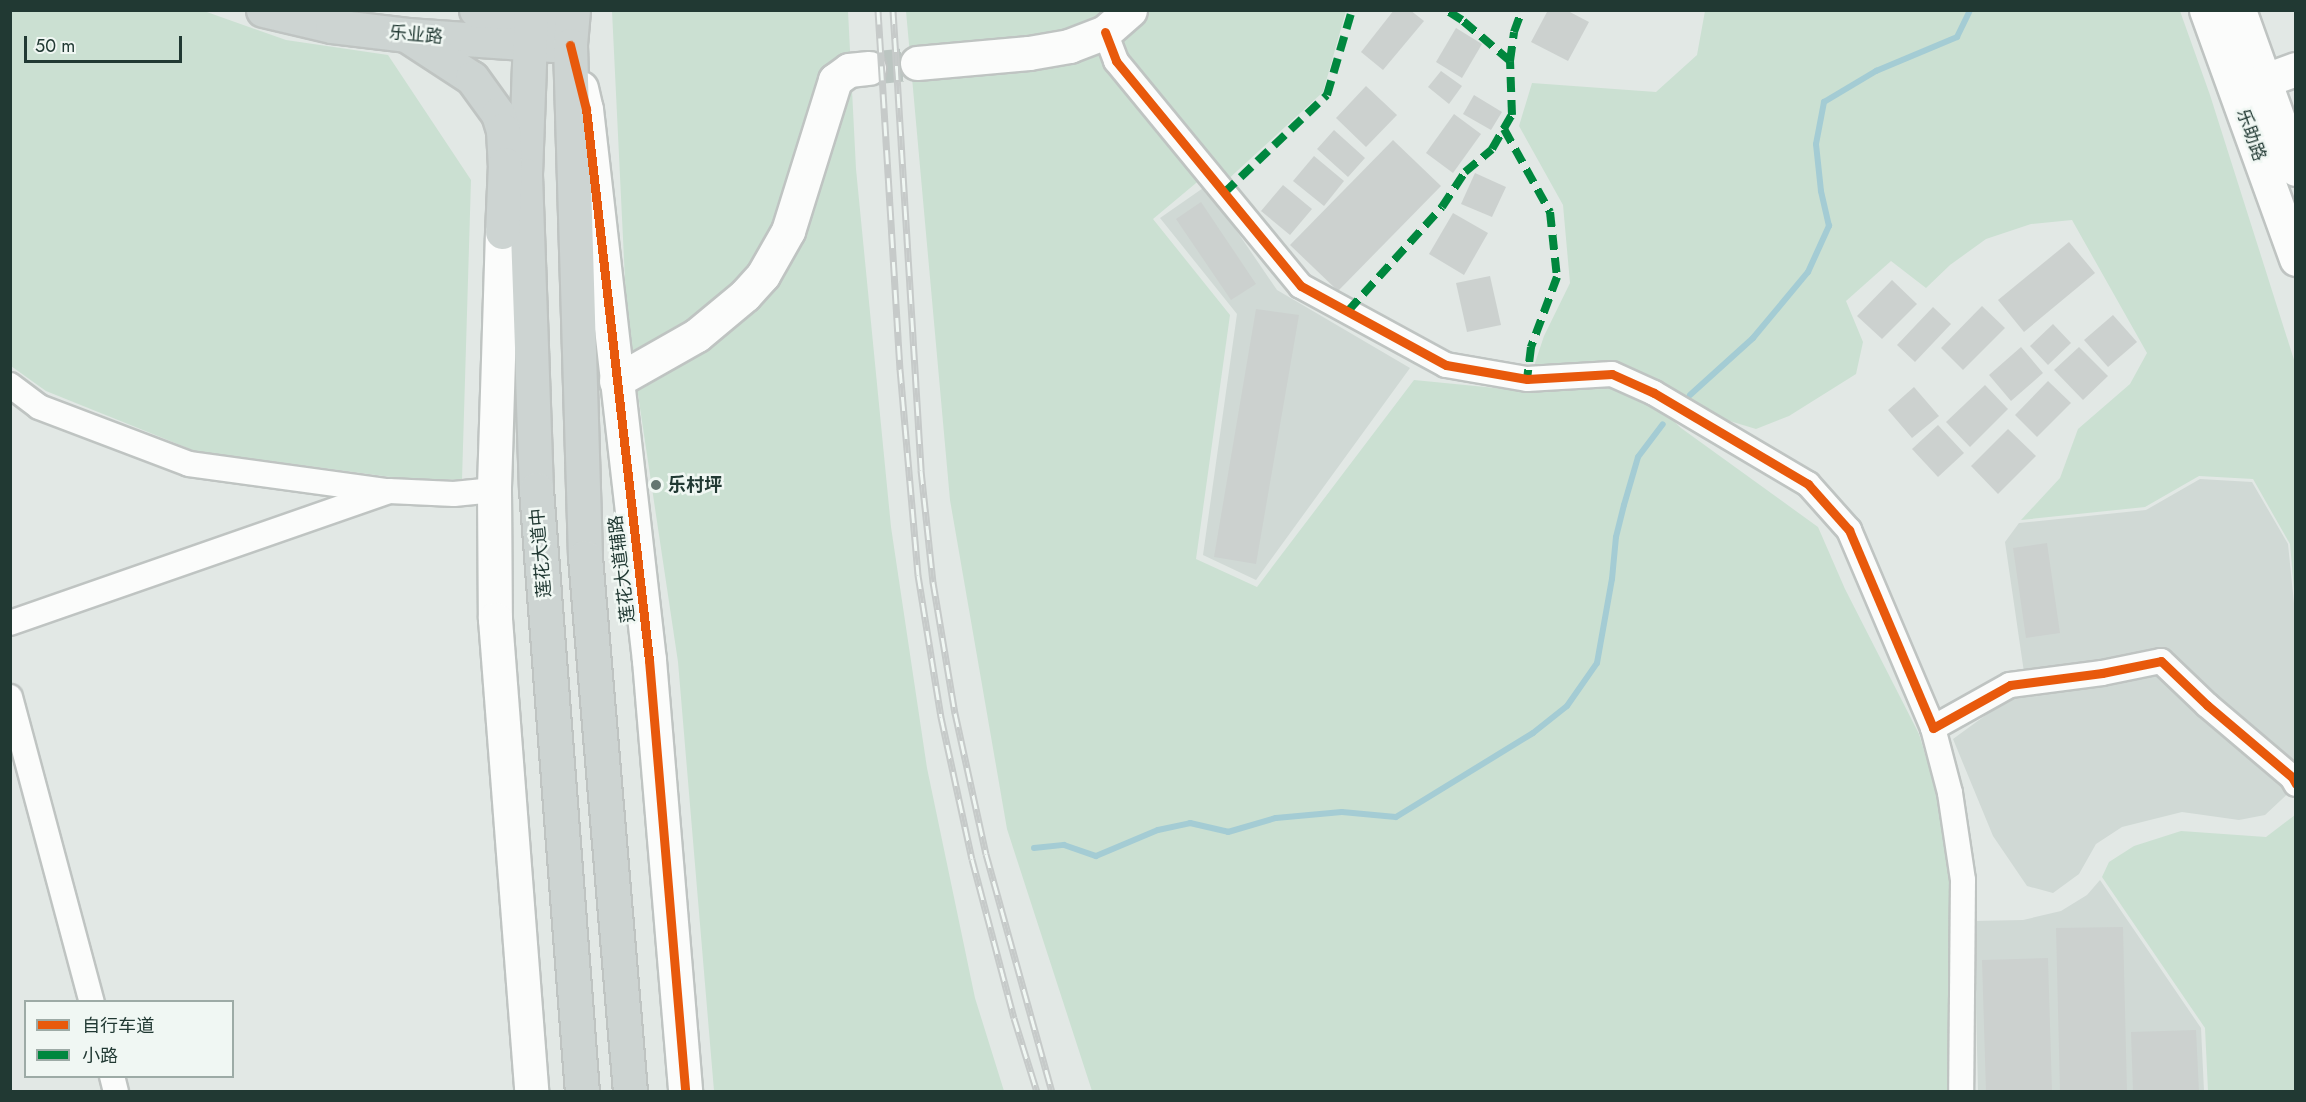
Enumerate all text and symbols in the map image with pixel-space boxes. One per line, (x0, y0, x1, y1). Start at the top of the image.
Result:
street label: 乐业路 (388, 22, 444, 48)
scale bar (27, 24, 184, 62)
text: 50 m (35, 33, 75, 59)
street label: 乐助路 (2232, 106, 2270, 164)
place label: 乐村坪 (668, 474, 722, 496)
marker: 乐村坪 (649, 478, 663, 492)
street label: 莲花大道中 (526, 507, 556, 599)
street label: 莲花大道辅路 (605, 514, 639, 624)
legend (24, 1000, 234, 1078)
text: 自行车道 (82, 1013, 154, 1039)
text: 小路 (82, 1043, 118, 1069)

